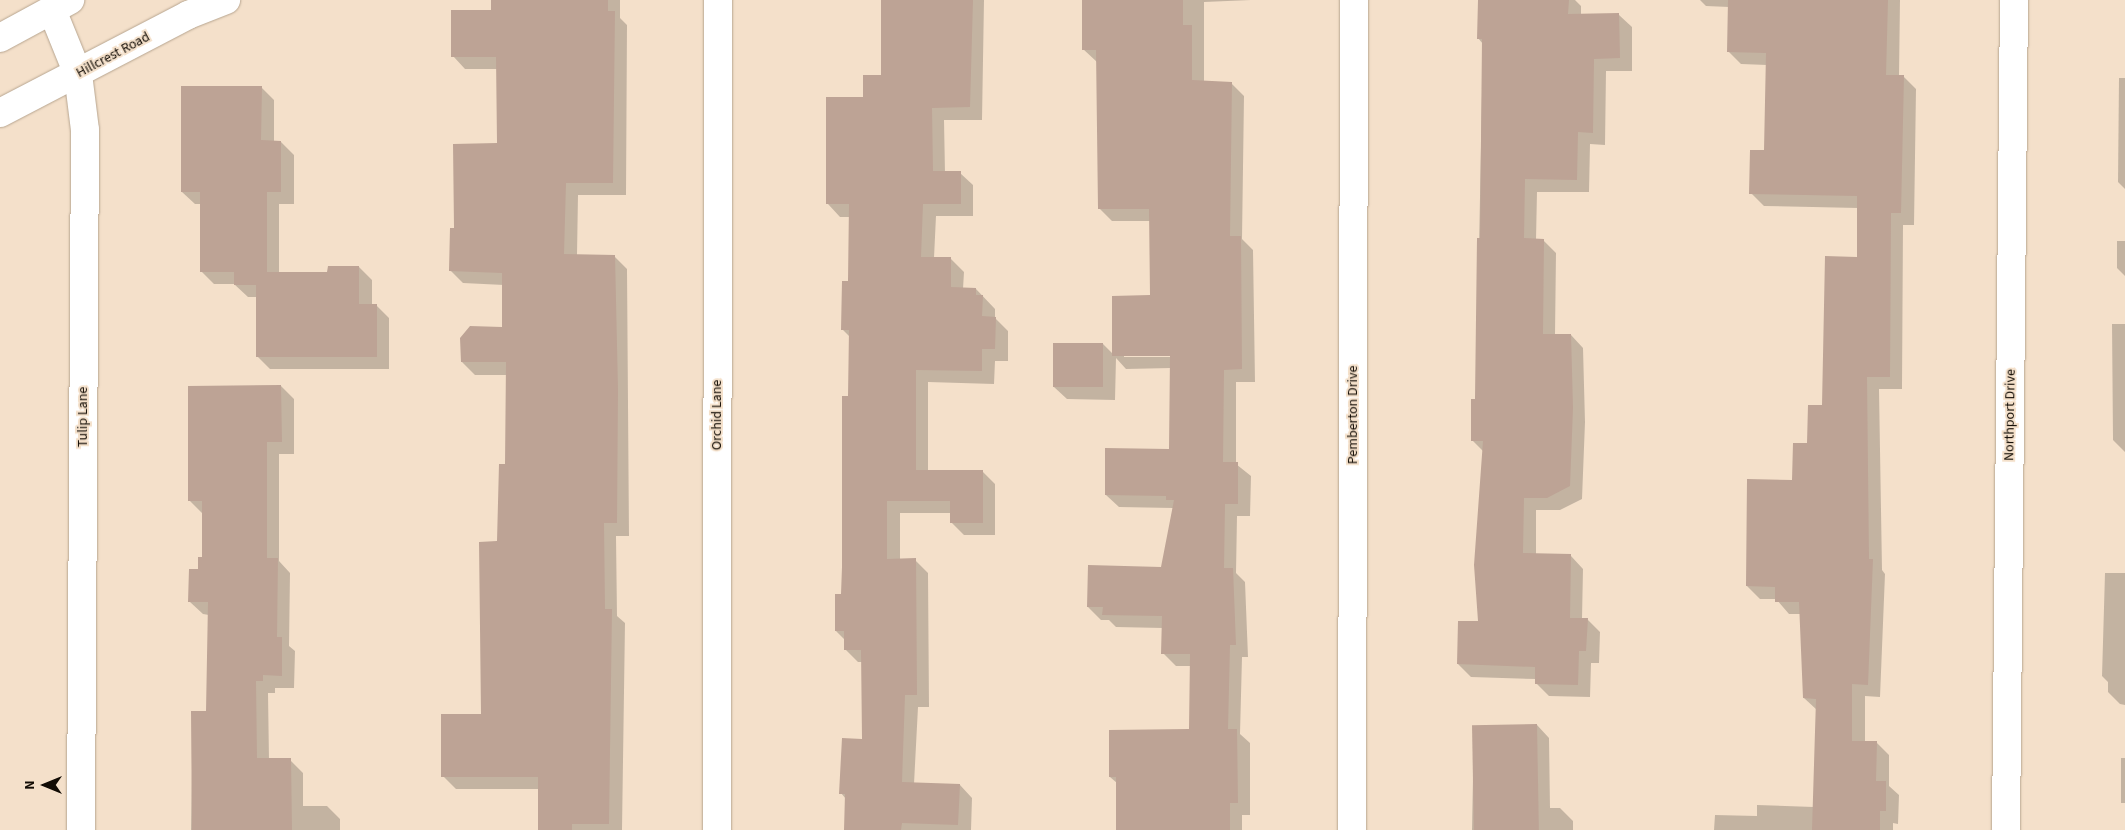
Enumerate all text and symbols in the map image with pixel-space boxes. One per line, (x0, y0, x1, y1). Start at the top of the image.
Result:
street label: Hillcrest Road (73, 29, 153, 81)
street label: Pemberton Drive (1345, 366, 1361, 464)
street label: Northport Drive (2001, 369, 2019, 461)
street label: Orchid Lane (709, 380, 725, 450)
street label: Tulip Lane (75, 387, 91, 447)
north arrow (20, 760, 70, 810)
text: N (20, 780, 40, 790)

